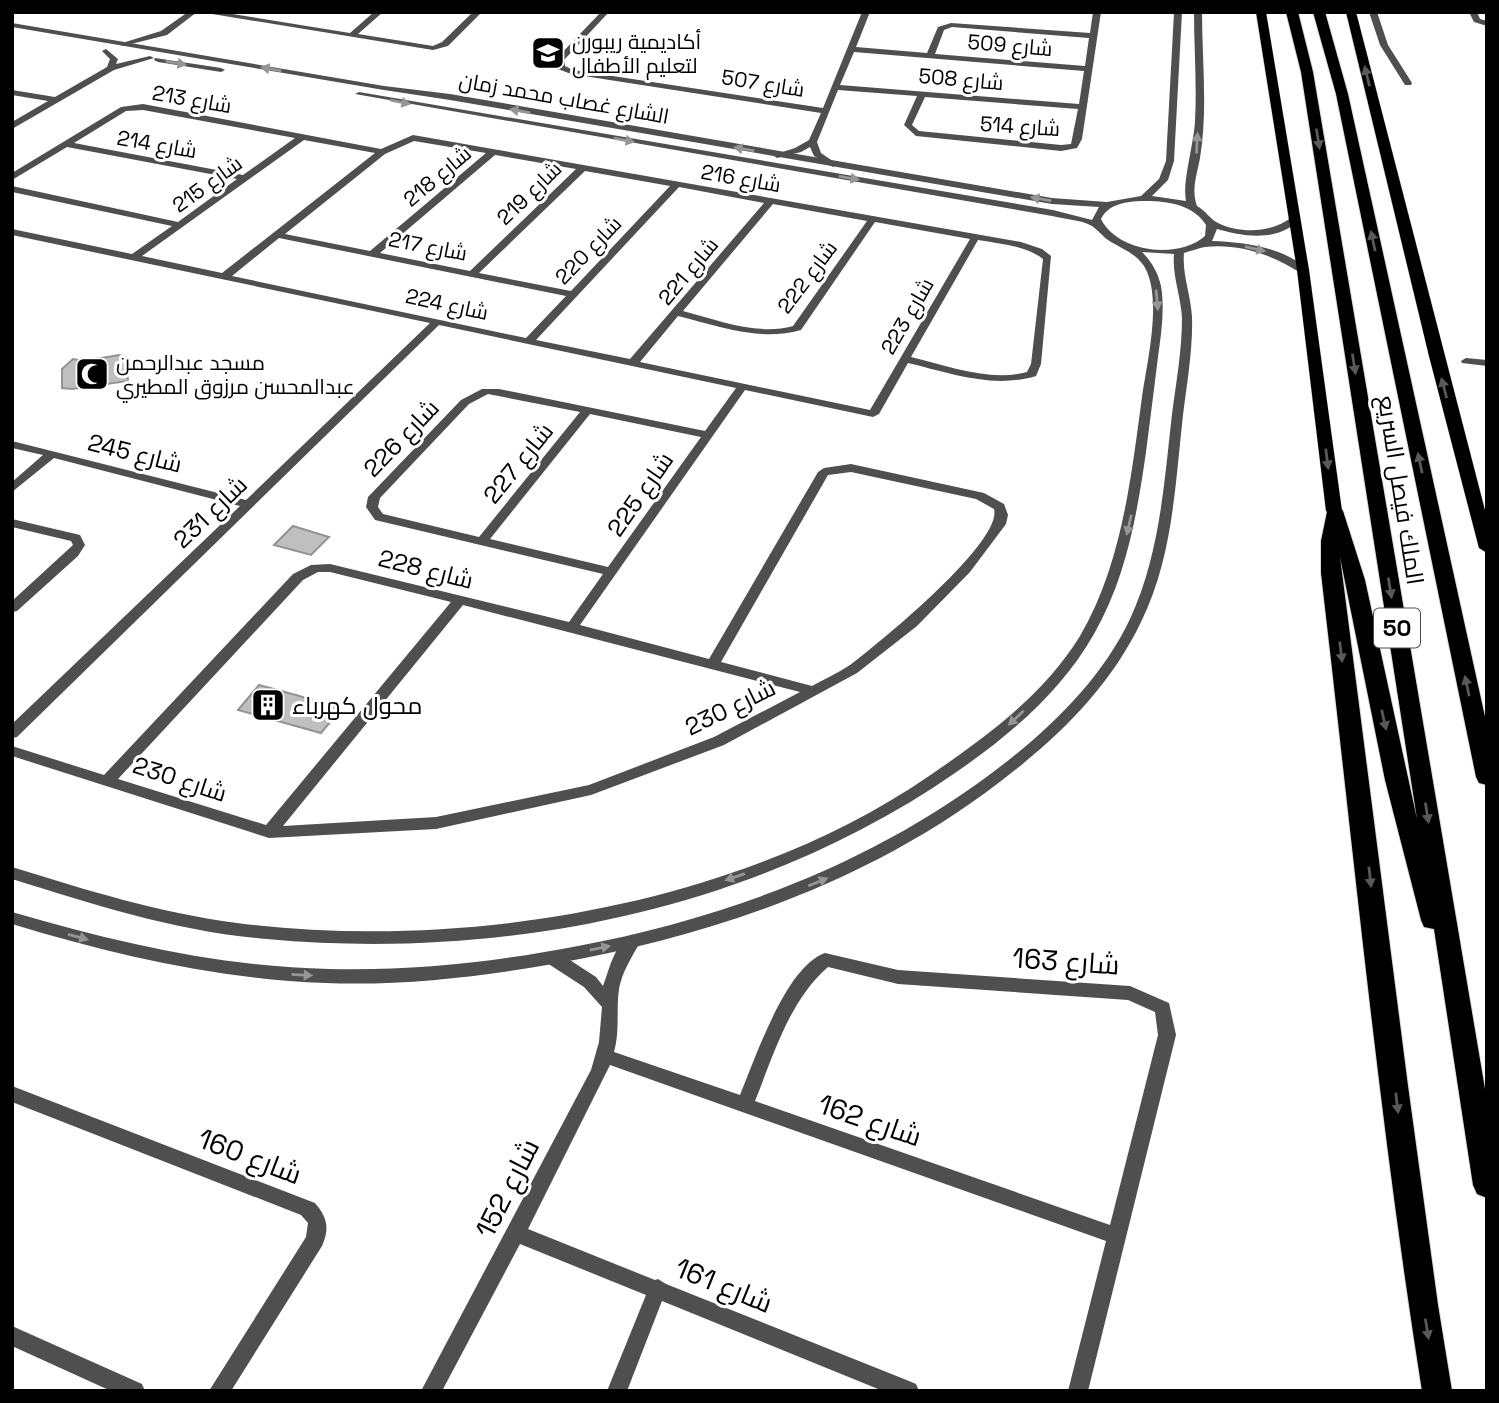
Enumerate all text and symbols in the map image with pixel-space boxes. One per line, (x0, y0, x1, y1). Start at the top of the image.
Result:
place label: أكاديمية ريبورن لتعليم الأطفال (572, 28, 701, 80)
street label: شارع 509 (966, 28, 1054, 63)
school or university icon: أكاديمية ريبورن لتعليم الأطفال (529, 34, 567, 72)
one-way arrow (165, 58, 187, 69)
street label: شارع 508 (917, 62, 1005, 97)
one-way arrow (260, 63, 282, 74)
street label: شارع 507 (719, 63, 806, 104)
one-way arrow (1362, 65, 1373, 87)
street label: الشارع غصاب محمد زمان (457, 66, 671, 131)
street label: شارع 213 (150, 79, 234, 120)
one-way arrow (389, 96, 411, 107)
one-way arrow (509, 105, 531, 116)
street label: شارع 514 (979, 110, 1061, 143)
street label: شارع 214 (115, 124, 199, 165)
one-way arrow (1313, 128, 1324, 150)
one-way arrow (1192, 132, 1203, 154)
one-way arrow (613, 135, 635, 146)
street label: شارع 218 (397, 140, 477, 213)
one-way arrow (733, 143, 755, 154)
street label: شارع 215 (167, 150, 248, 219)
street label: شارع 219 (491, 155, 568, 231)
street label: شارع 216 (699, 158, 783, 199)
one-way arrow (838, 173, 860, 184)
one-way arrow (1030, 194, 1052, 205)
street label: شارع 220 (549, 210, 628, 291)
street label: شارع 217 (386, 225, 470, 268)
one-way arrow (1367, 230, 1378, 252)
street label: شارع 221 (652, 232, 725, 311)
street label: شارع 222 (771, 235, 844, 319)
one-way arrow (1244, 244, 1266, 255)
street label: شارع 223 (874, 273, 941, 360)
street label: شارع 224 (403, 282, 491, 327)
one-way arrow (1152, 289, 1163, 311)
place label: مسجد عبدالرحمن عبدالمحسن مرزوق المطيري (116, 349, 355, 403)
one-way arrow (1349, 353, 1360, 375)
mosque icon: مسجد عبدالرحمن عبدالمحسن مرزوق المطيري (73, 355, 111, 393)
one-way arrow (1438, 377, 1449, 399)
street label: شارع 226 (356, 393, 446, 484)
street label: الملك فيصل السريع (1370, 393, 1431, 587)
street label: شارع 227 (476, 416, 561, 510)
street label: شارع 245 (85, 426, 185, 481)
street label: شارع 225 (600, 446, 681, 543)
one-way arrow (1322, 448, 1333, 470)
one-way arrow (1415, 452, 1426, 474)
street label: شارع 231 (166, 469, 254, 556)
one-way arrow (1123, 514, 1134, 536)
street label: شارع 228 (375, 542, 477, 597)
one-way arrow (1385, 577, 1396, 599)
road number: 50 (1374, 608, 1420, 648)
one-way arrow (1336, 641, 1347, 663)
street label: شارع 230 (680, 672, 781, 743)
one-way arrow (1462, 675, 1473, 697)
building icon: محول كهرباء (249, 686, 287, 724)
place label: محول كهرباء (292, 690, 423, 721)
one-way arrow (1008, 709, 1025, 725)
one-way arrow (1379, 709, 1390, 731)
street label: شارع 230 (129, 749, 231, 810)
one-way arrow (1421, 802, 1432, 824)
one-way arrow (1365, 867, 1376, 889)
one-way arrow (724, 872, 745, 883)
one-way arrow (807, 877, 828, 888)
one-way arrow (67, 932, 89, 943)
street label: شارع 163 (1011, 939, 1121, 984)
one-way arrow (589, 943, 611, 954)
one-way arrow (291, 969, 313, 980)
street label: شارع 162 (813, 1086, 926, 1155)
one-way arrow (1392, 1092, 1403, 1114)
street label: شارع 160 (193, 1120, 307, 1193)
street label: شارع 152 (467, 1132, 548, 1244)
street label: شارع 161 (670, 1249, 778, 1322)
one-way arrow (1422, 1318, 1433, 1340)

